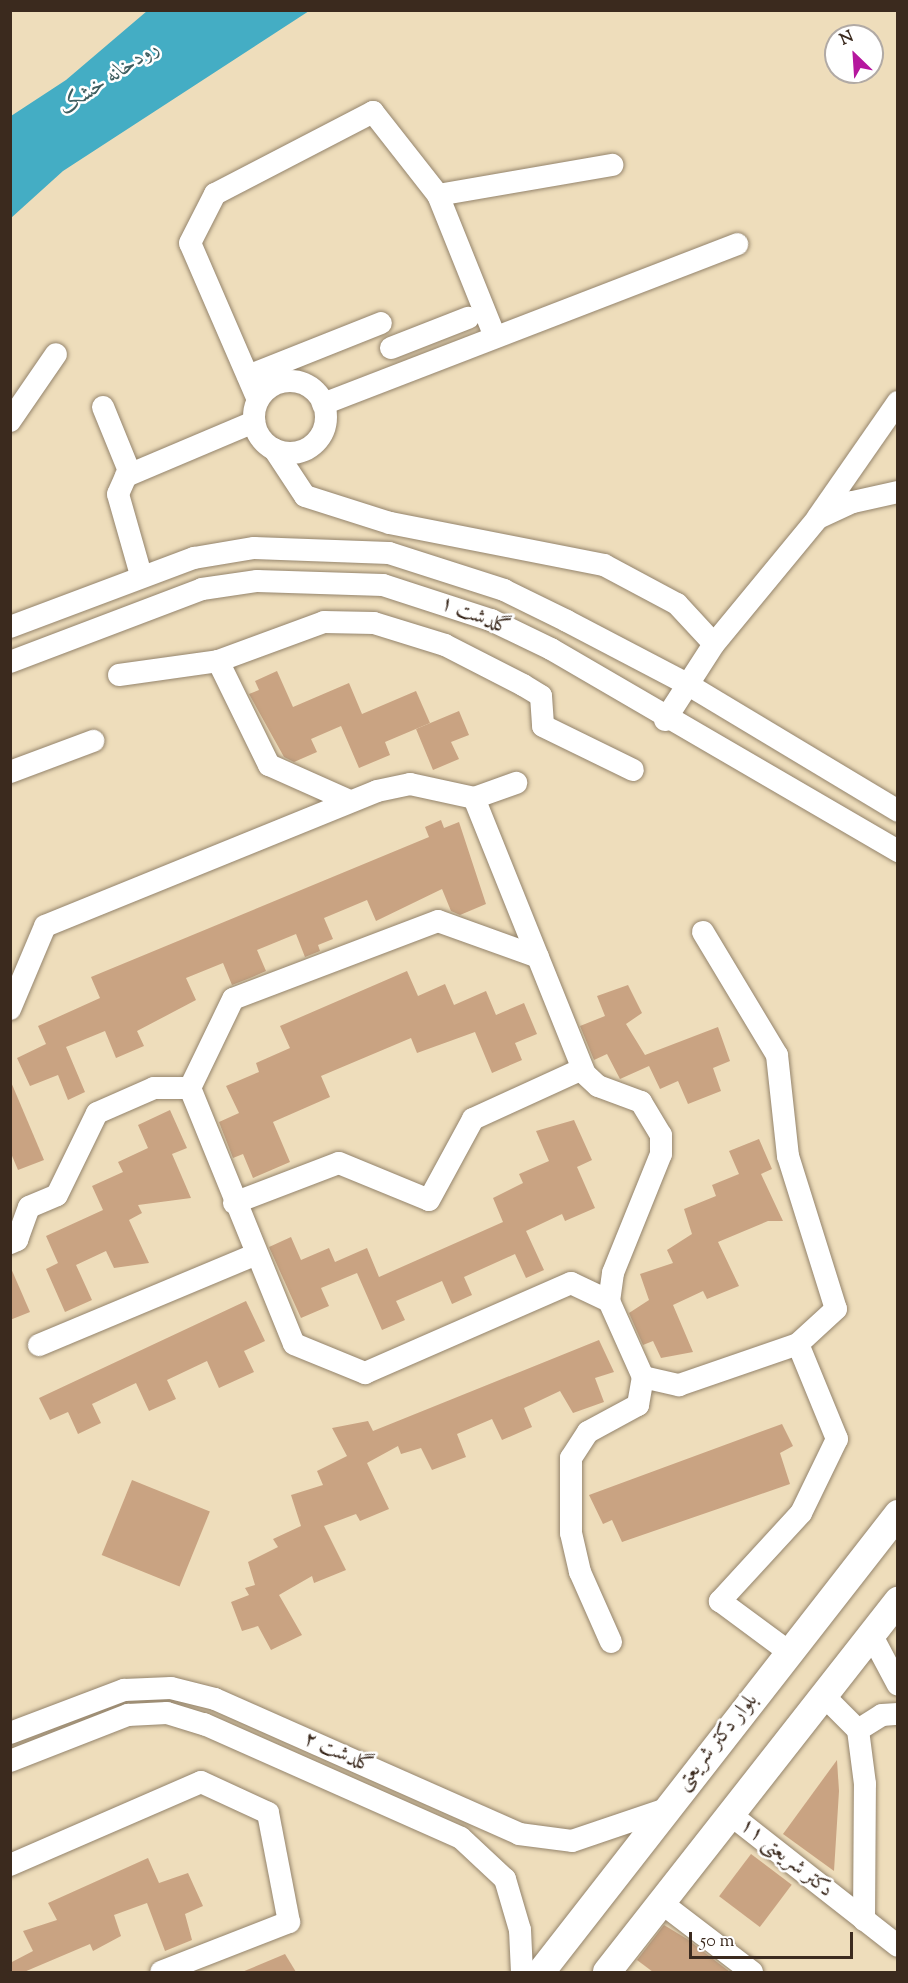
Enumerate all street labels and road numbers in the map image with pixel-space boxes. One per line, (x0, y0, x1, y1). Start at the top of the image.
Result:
street label: گلدشت ۱ (436, 591, 514, 641)
street label: بلوار دکتر شریعتی (670, 1689, 764, 1795)
street label: گلدشت ۲ (300, 1727, 376, 1779)
street label: ۱۱ دکتر شریعتی (734, 1813, 838, 1903)

